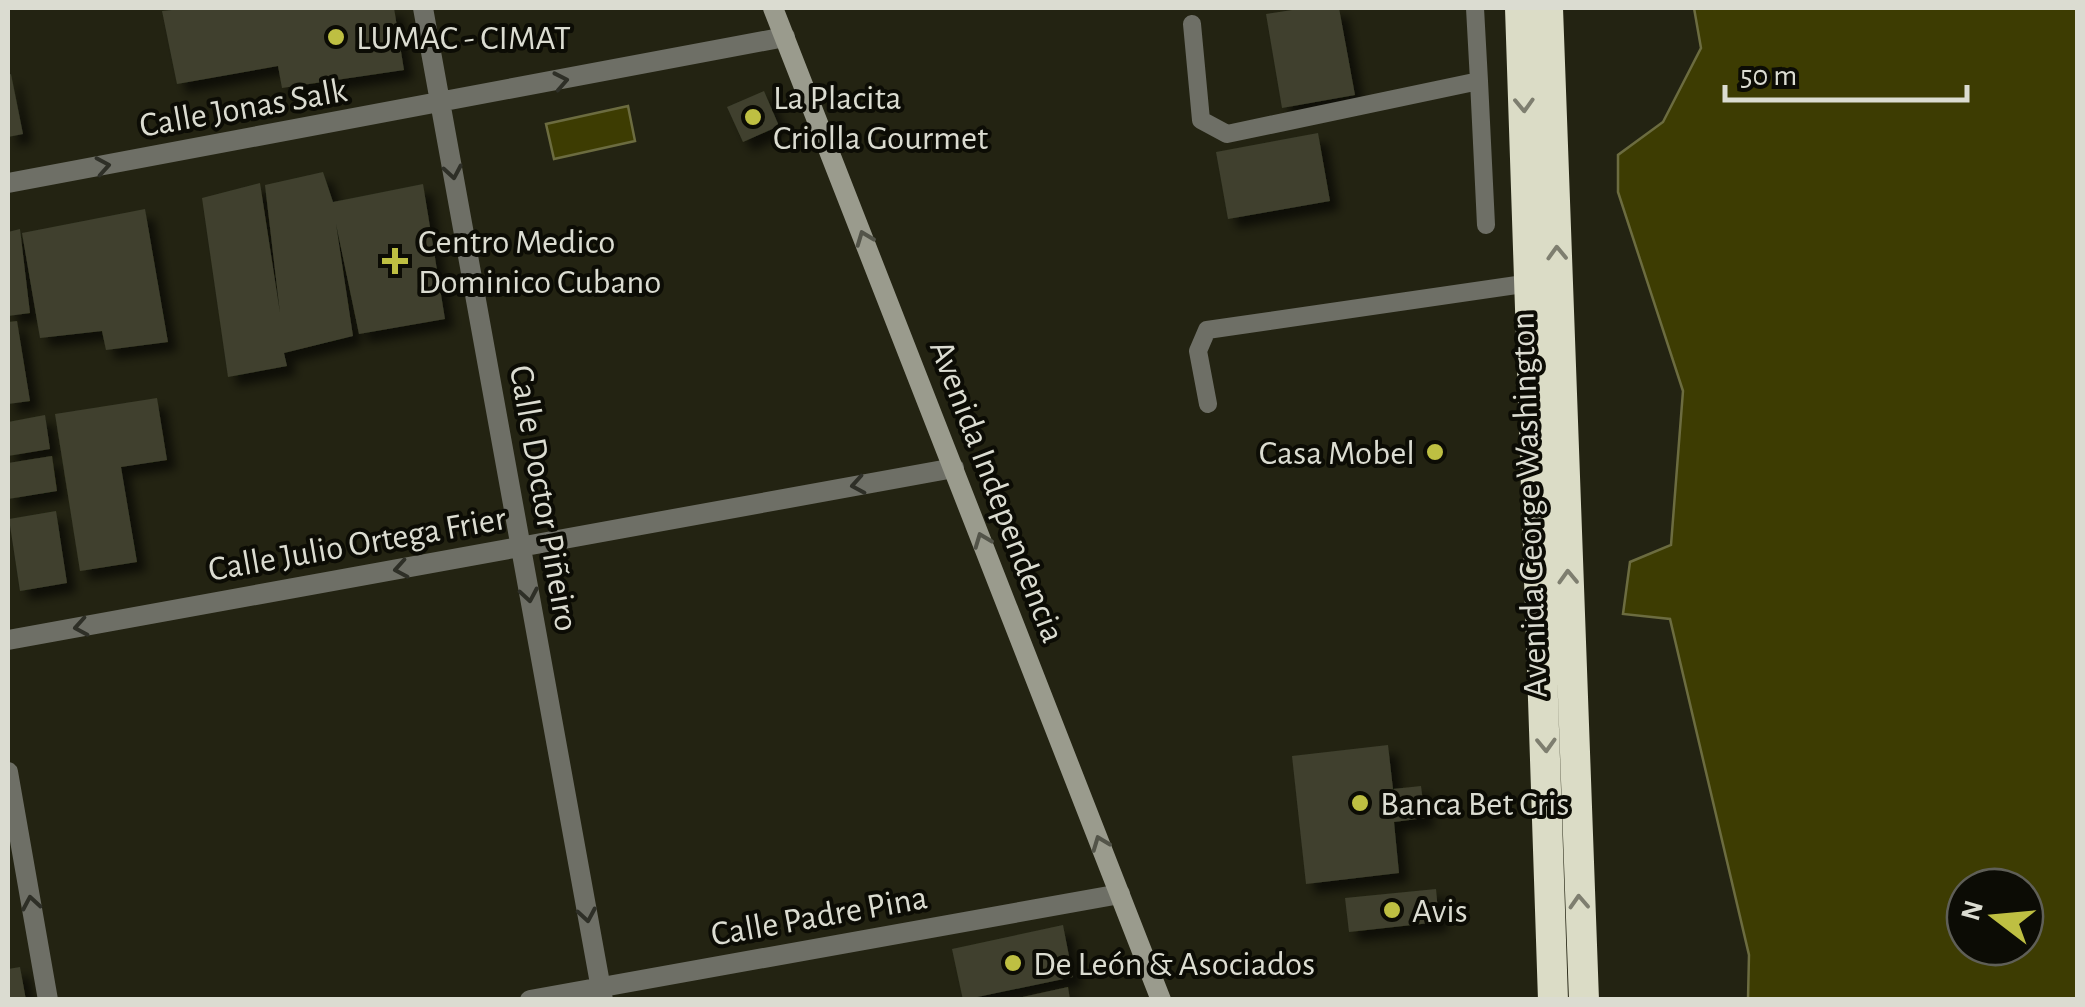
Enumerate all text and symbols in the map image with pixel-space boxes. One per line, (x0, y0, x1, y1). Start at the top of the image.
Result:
place label: LUMAC - CIMAT (356, 21, 571, 56)
marker: LUMAC - CIMAT (325, 26, 347, 48)
scale bar (1725, 40, 1968, 102)
text: 50 m (1740, 61, 1797, 91)
one-way arrow (552, 71, 569, 92)
street label: Calle Jonas Salk (137, 73, 350, 144)
place label: La Placita Criolla Gourmet (773, 81, 988, 156)
one-way arrow (1513, 97, 1534, 113)
marker: La Placita Criolla Gourmet (742, 106, 764, 128)
one-way arrow (95, 156, 112, 177)
one-way arrow (442, 164, 463, 181)
place label: Centro Medico Dominico Cubano (418, 225, 662, 300)
one-way arrow (855, 230, 876, 247)
one-way arrow (1546, 244, 1567, 260)
marker: Centro Medico Dominico Cubano (382, 248, 408, 274)
street label: Avenida George Washington (1505, 311, 1554, 698)
street label: Avenida Independencia (923, 336, 1070, 647)
street label: Calle Doctor Piñeiro (503, 363, 584, 634)
place label: Casa Mobel (1259, 436, 1415, 471)
marker: Casa Mobel (1424, 441, 1446, 463)
one-way arrow (850, 474, 867, 495)
street label: Calle Julio Ortega Frier (206, 501, 510, 588)
one-way arrow (974, 533, 994, 550)
one-way arrow (393, 557, 410, 578)
one-way arrow (1558, 569, 1579, 585)
one-way arrow (518, 587, 539, 604)
one-way arrow (73, 616, 89, 637)
one-way arrow (1535, 737, 1556, 753)
place label: Banca Bet Cris (1380, 787, 1570, 822)
marker: Banca Bet Cris (1349, 792, 1371, 814)
one-way arrow (1091, 836, 1112, 853)
north arrow (1945, 867, 2045, 967)
street label: Calle Padre Pina (708, 880, 930, 953)
place label: Avis (1412, 894, 1468, 929)
one-way arrow (1569, 894, 1590, 910)
one-way arrow (21, 895, 42, 912)
text: N (1957, 897, 1989, 924)
marker: Avis (1381, 899, 1403, 921)
one-way arrow (576, 907, 597, 923)
place label: De León & Asociados (1033, 947, 1315, 982)
marker: De León & Asociados (1002, 952, 1024, 974)

